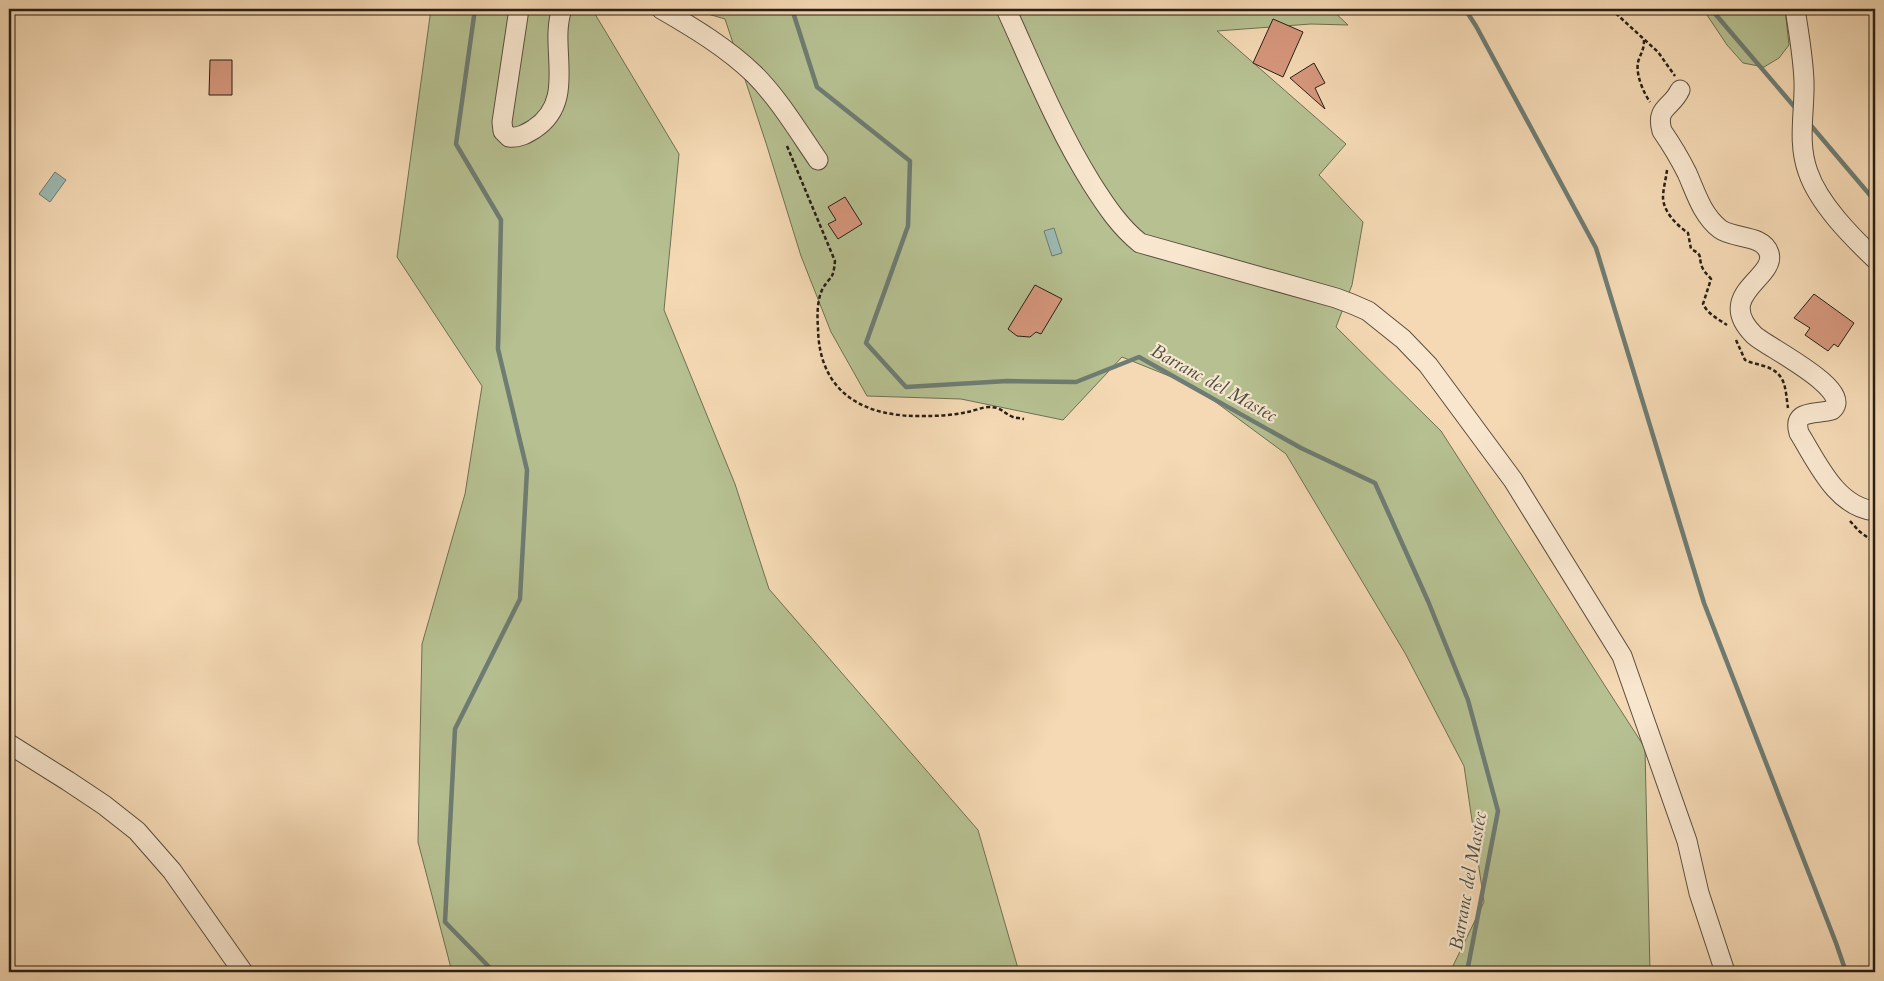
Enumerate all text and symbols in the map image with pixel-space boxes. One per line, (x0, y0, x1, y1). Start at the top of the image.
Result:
water label: Barranc del Mastec (1146, 338, 1282, 429)
water label: Barranc del Mastec (1443, 809, 1493, 952)

